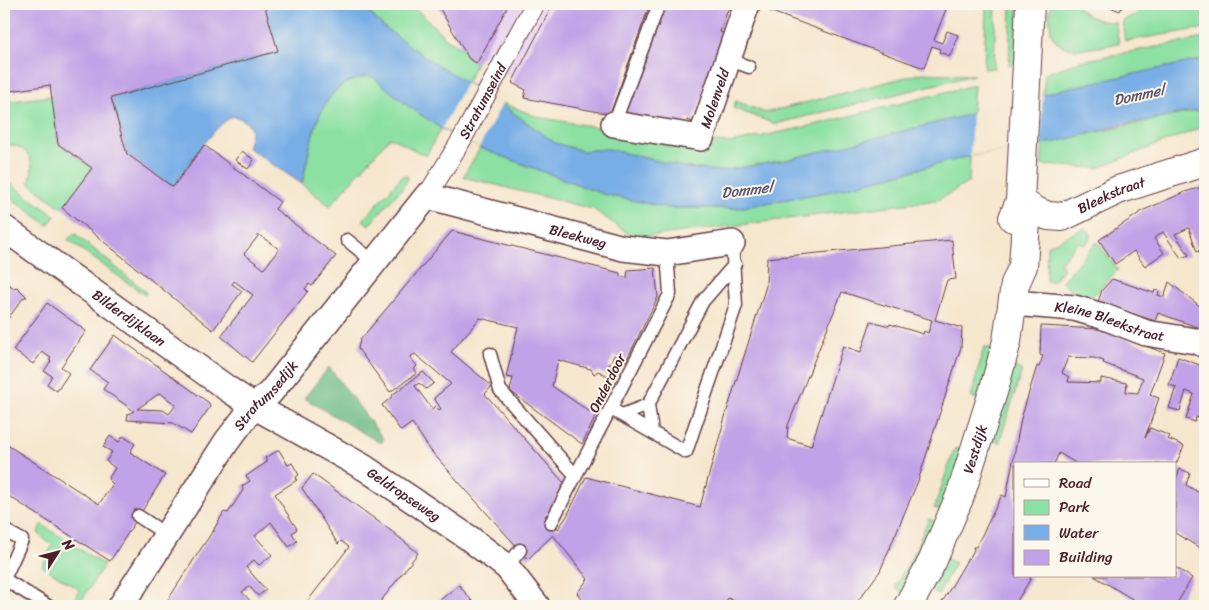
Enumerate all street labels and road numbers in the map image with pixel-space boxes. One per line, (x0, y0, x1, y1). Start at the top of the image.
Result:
street label: Stratumseind (452, 57, 515, 144)
street label: Molenveld (693, 64, 737, 132)
street label: Bleekstraat (1073, 170, 1150, 221)
street label: Bleekweg (546, 217, 609, 256)
street label: Bilderdijklaan (87, 283, 171, 354)
street label: Kleine Bleekstraat (1054, 294, 1166, 349)
street label: Onderdoor (582, 348, 634, 417)
street label: Stratumsedijk (227, 354, 305, 436)
street label: Vestdijk (956, 421, 995, 477)
street label: Geldropseweg (362, 461, 446, 529)

